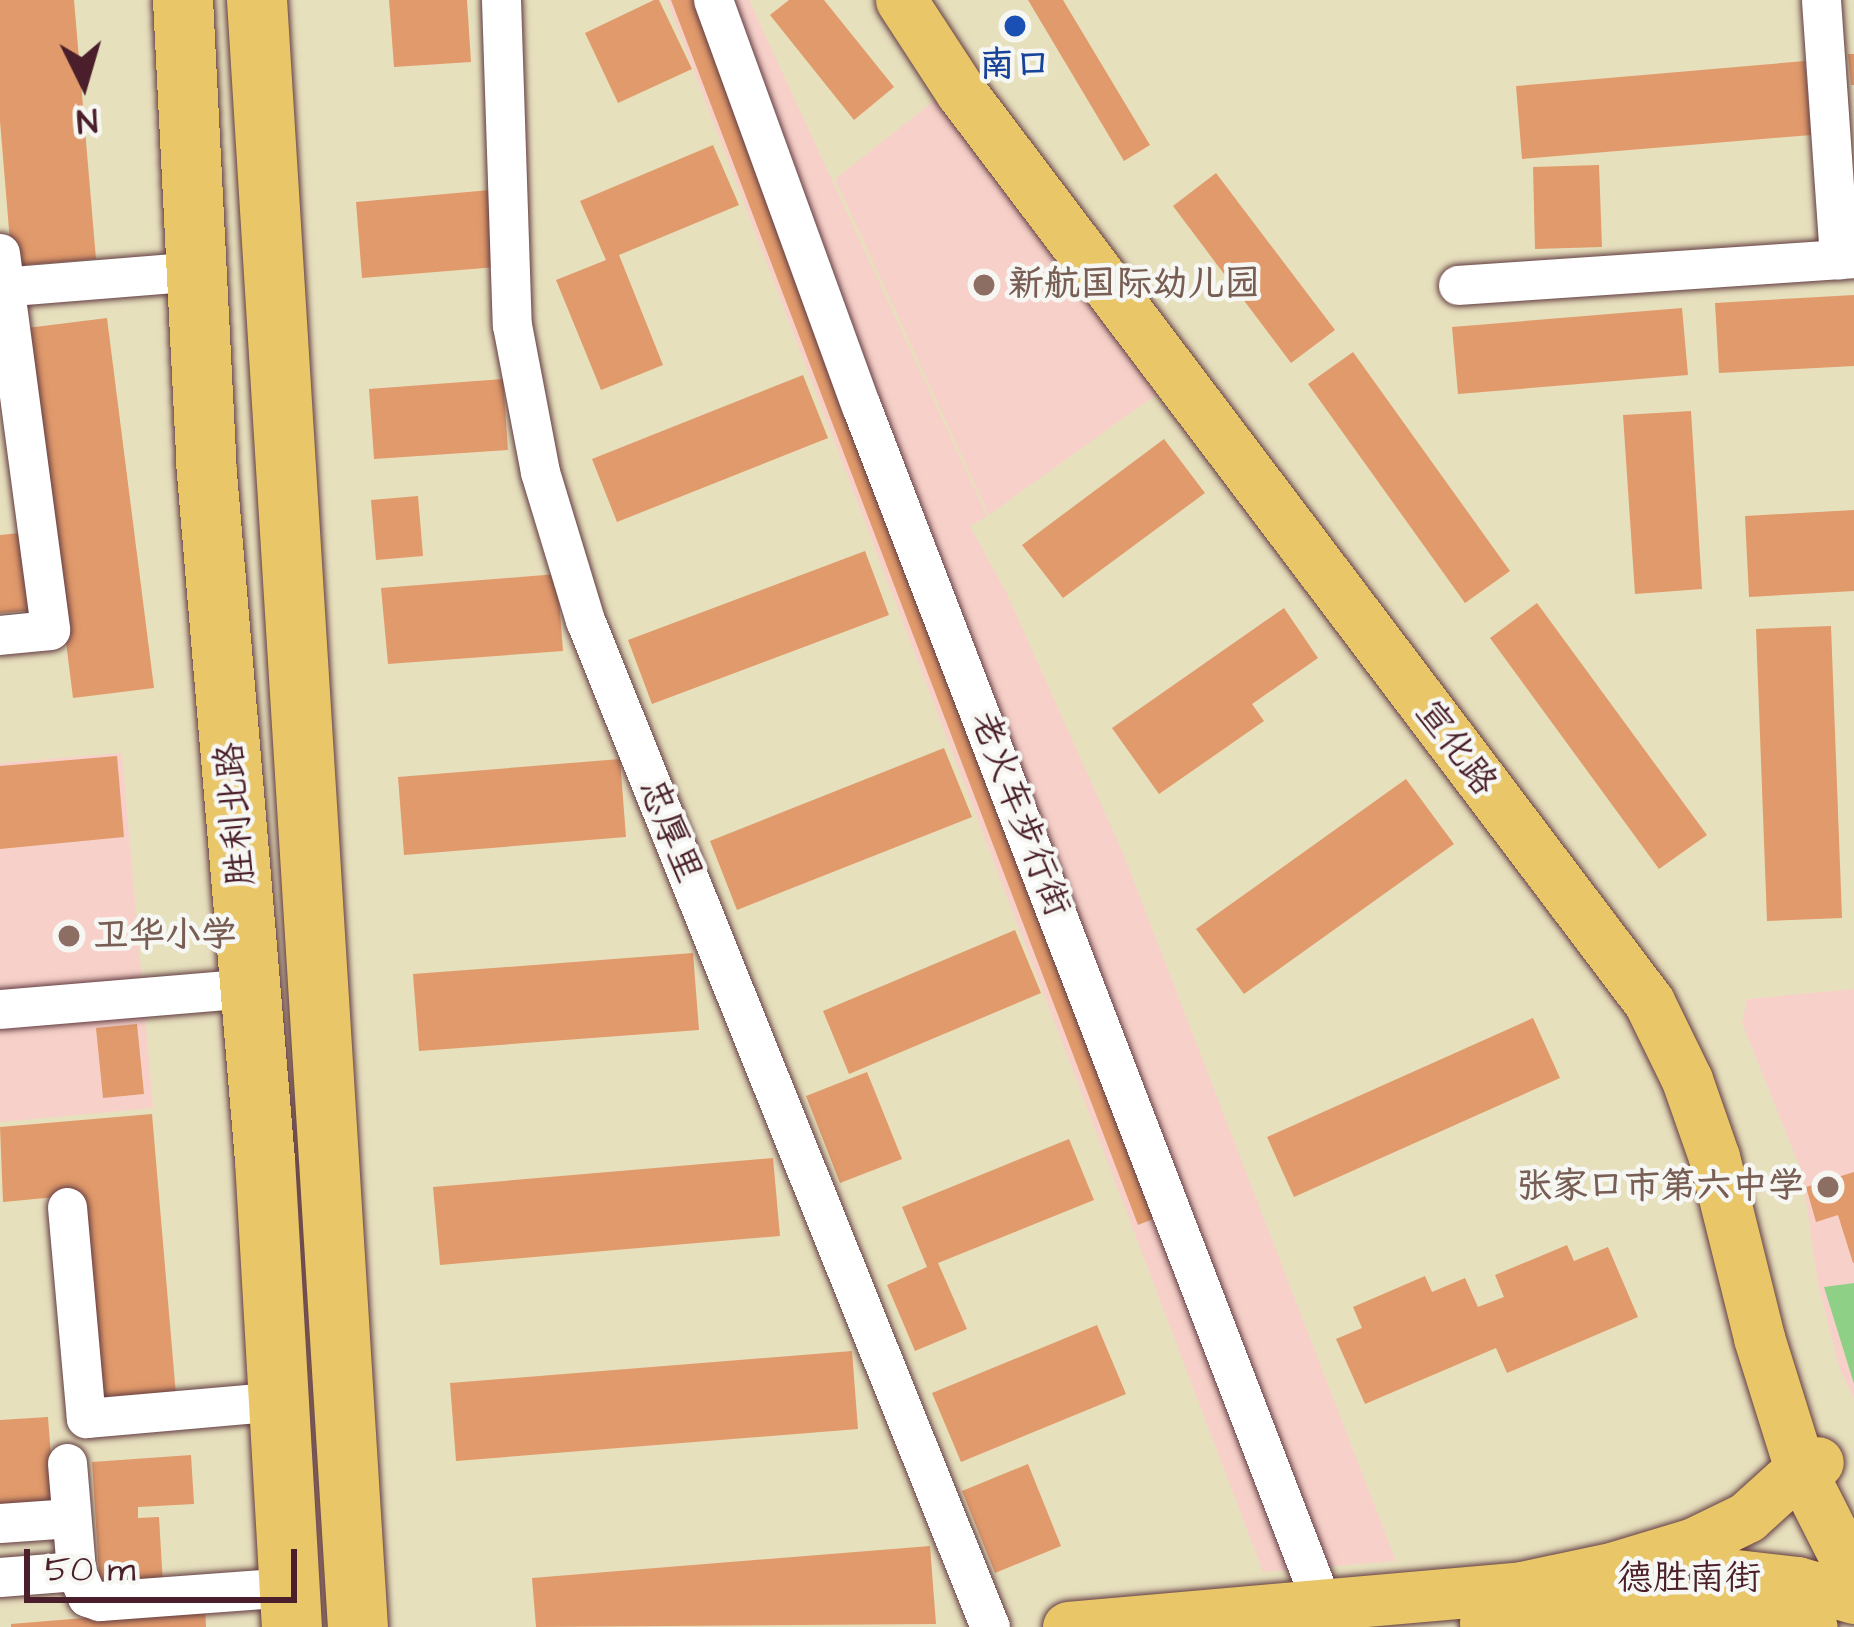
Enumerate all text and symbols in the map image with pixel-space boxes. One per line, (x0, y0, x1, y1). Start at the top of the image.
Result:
marker: 南口 (1002, 13, 1028, 39)
north arrow (24, 24, 144, 144)
place label: 南口 (979, 44, 1051, 88)
text: N (75, 96, 99, 144)
place label: 新航国际幼儿园 (1008, 263, 1260, 307)
marker: 新航国际幼儿园 (971, 272, 997, 298)
street label: 宣化路 (1406, 692, 1506, 804)
street label: 老火车步行街 (961, 705, 1079, 923)
street label: 胜利北路 (208, 740, 264, 888)
street label: 忠厚里 (630, 773, 710, 889)
place label: 卫华小学 (93, 914, 237, 958)
marker: 卫华小学 (56, 923, 82, 949)
place label: 张家口市第六中学 (1516, 1165, 1804, 1209)
marker: 张家口市第六中学 (1815, 1174, 1841, 1200)
scale bar (30, 1525, 303, 1599)
text: 50 m (45, 1544, 136, 1595)
street label: 德胜南街 (1617, 1557, 1761, 1601)

